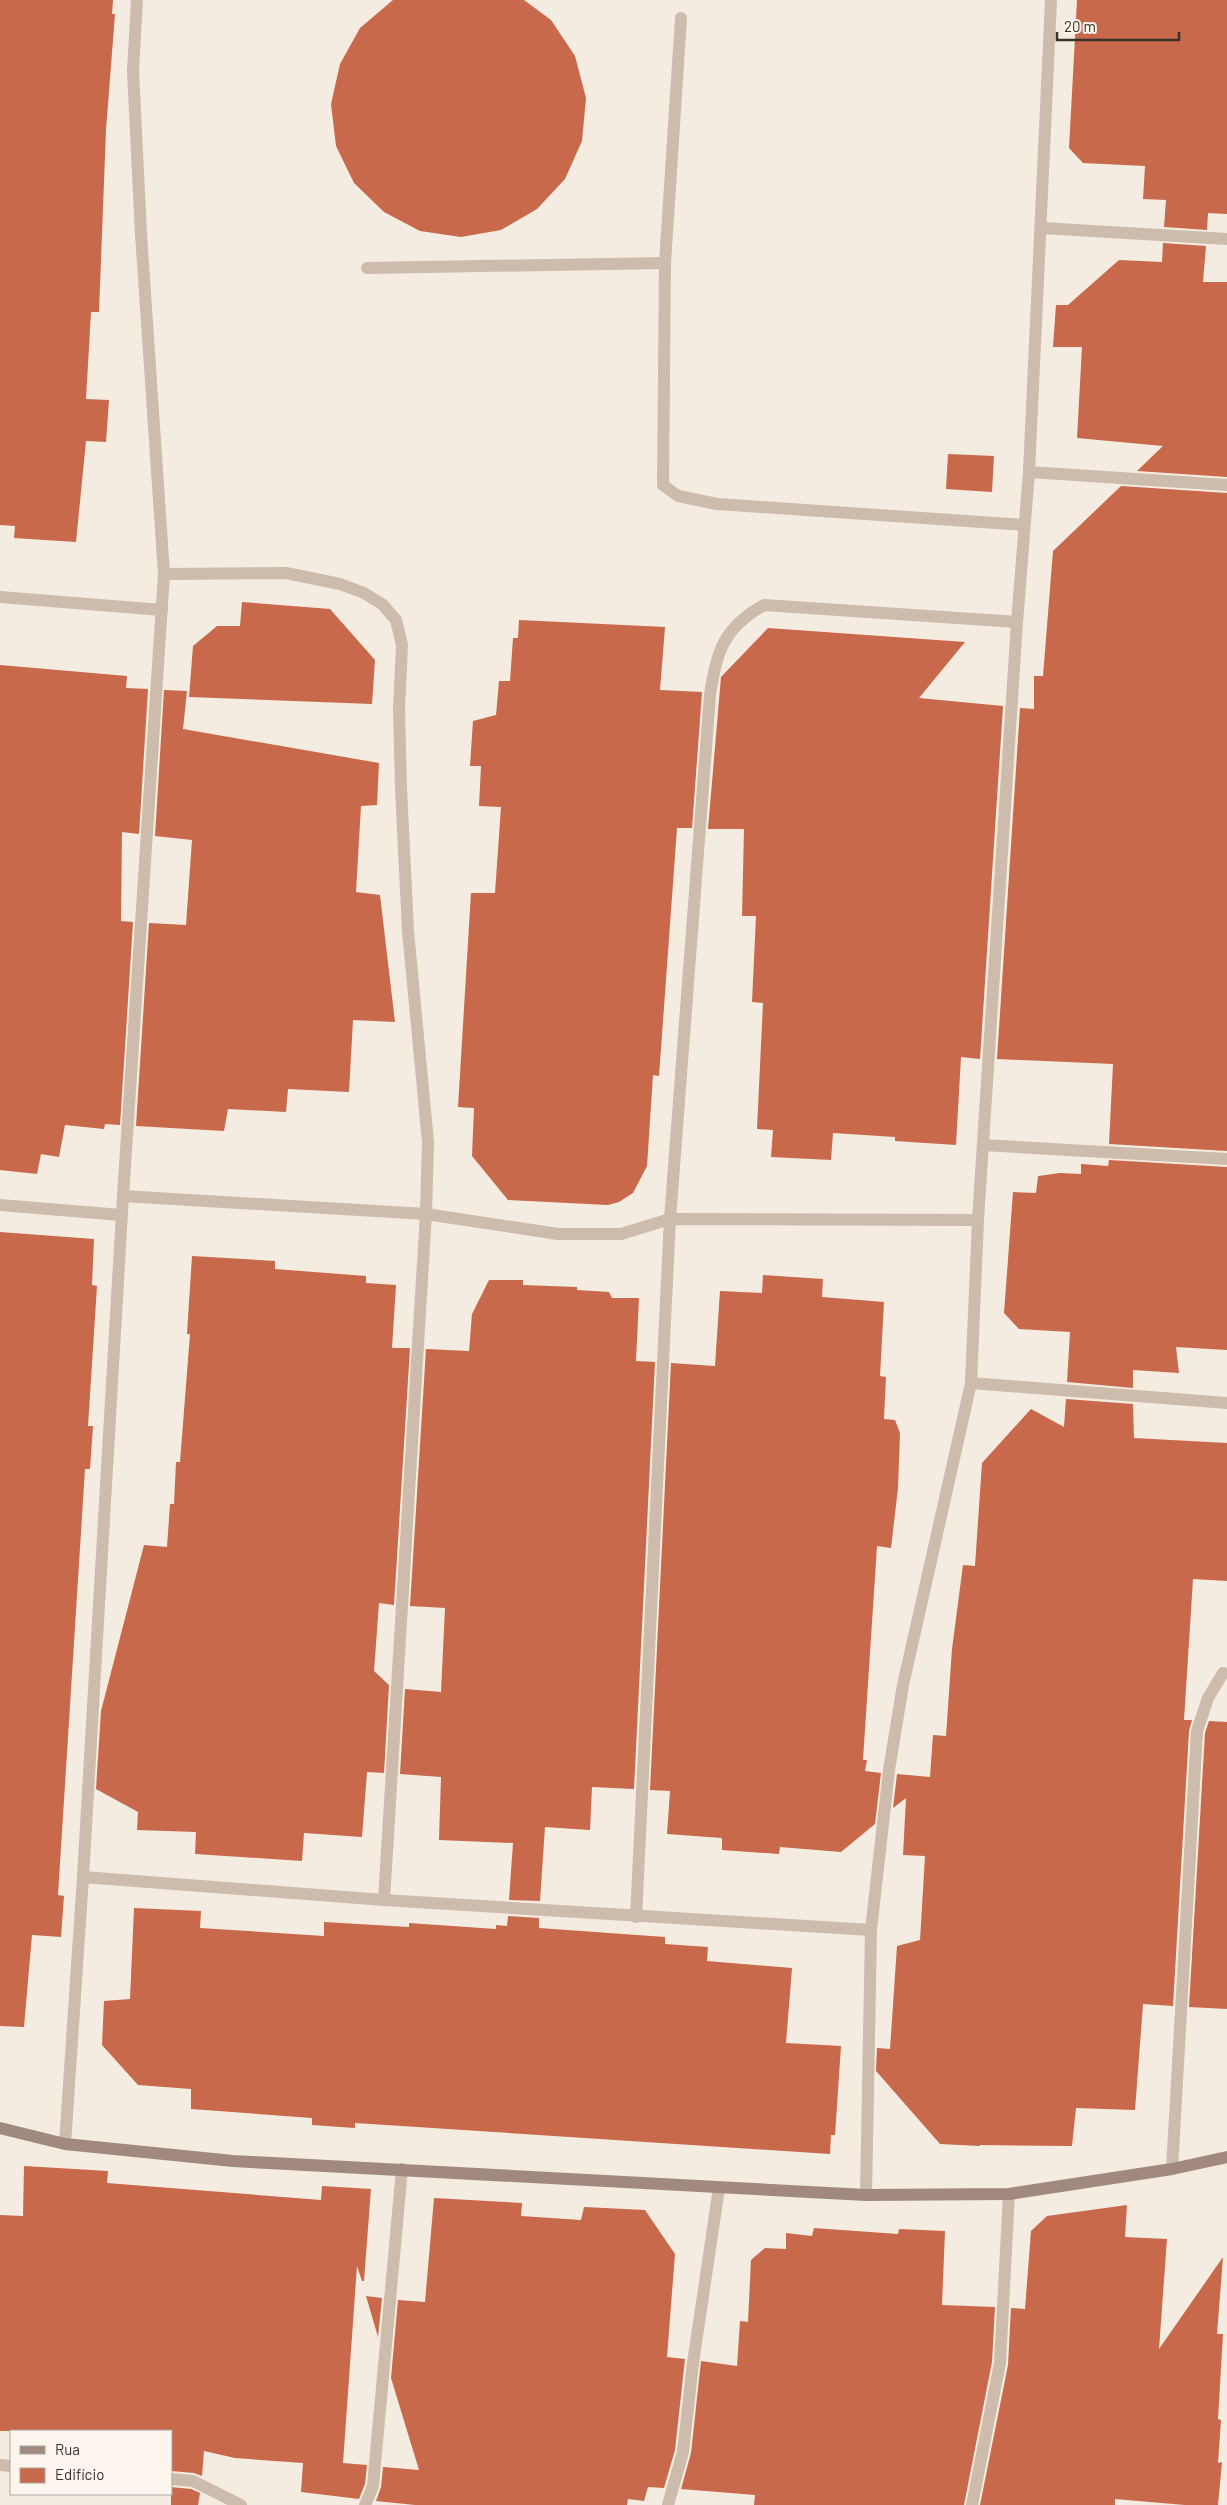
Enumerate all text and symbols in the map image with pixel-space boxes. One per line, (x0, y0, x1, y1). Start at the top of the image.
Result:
scale bar (1057, 10, 1180, 42)
text: 20 m (1064, 17, 1096, 35)
legend (10, 2430, 172, 2495)
text: Rua (55, 2440, 80, 2458)
text: Edifício (55, 2465, 104, 2483)

